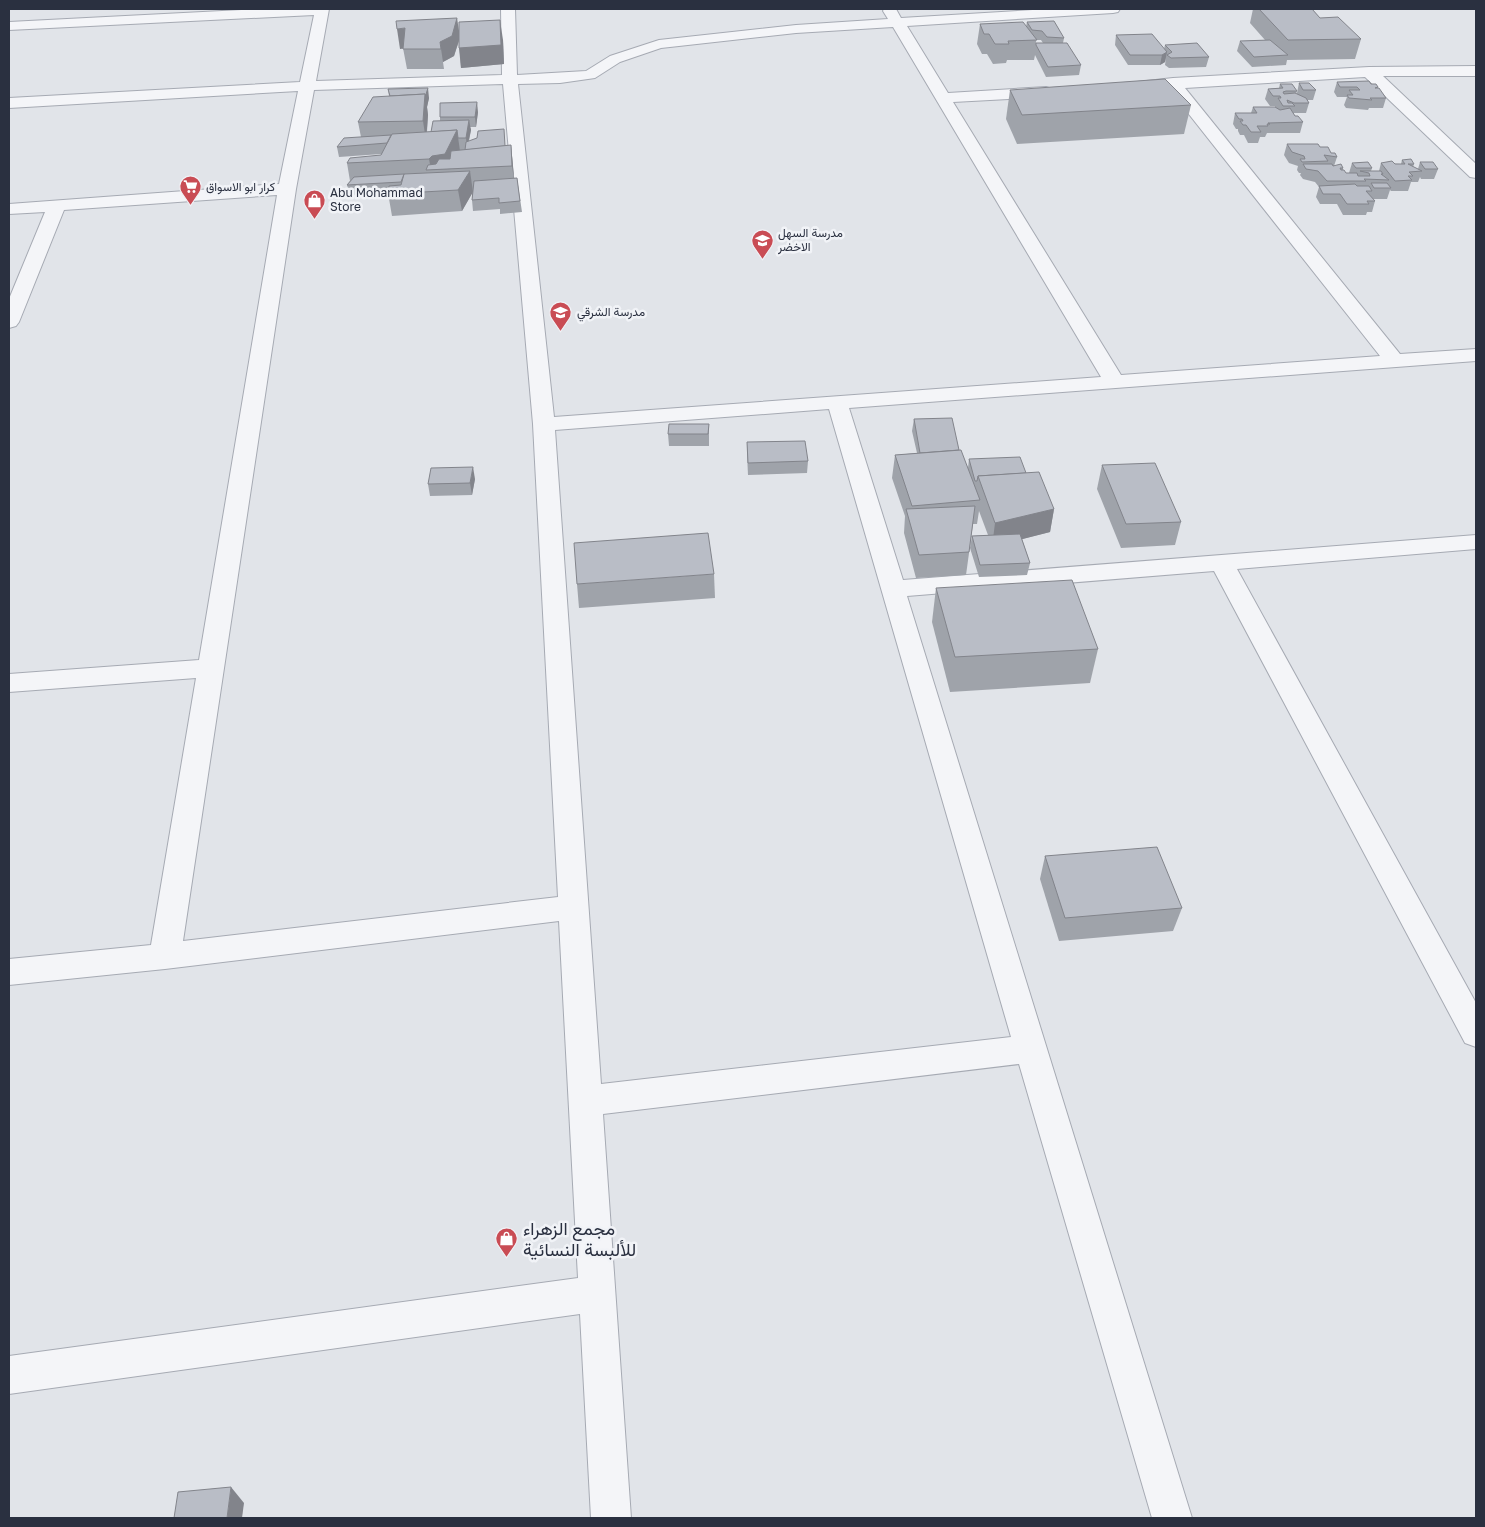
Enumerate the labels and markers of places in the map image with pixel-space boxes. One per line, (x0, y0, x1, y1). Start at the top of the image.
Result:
supermarket icon: كرار ابو الاسواق (178, 175, 202, 206)
place label: كرار ابو الاسواق (206, 179, 275, 195)
place label: Abu Mohammad Store (330, 185, 423, 214)
shop icon: Abu Mohammad Store (302, 188, 326, 219)
place label: مدرسة السهل الاخضر (777, 225, 843, 255)
school or university icon: مدرسة السهل الاخضر (750, 228, 774, 259)
school or university icon: مدرسة الشرقي (549, 300, 573, 331)
place label: مدرسة الشرقي (577, 304, 645, 322)
place label: مجمع الزهراء للألبسة النسائية (523, 1217, 636, 1260)
shop icon: مجمع الزهراء للألبسة النسائية (495, 1227, 519, 1258)

